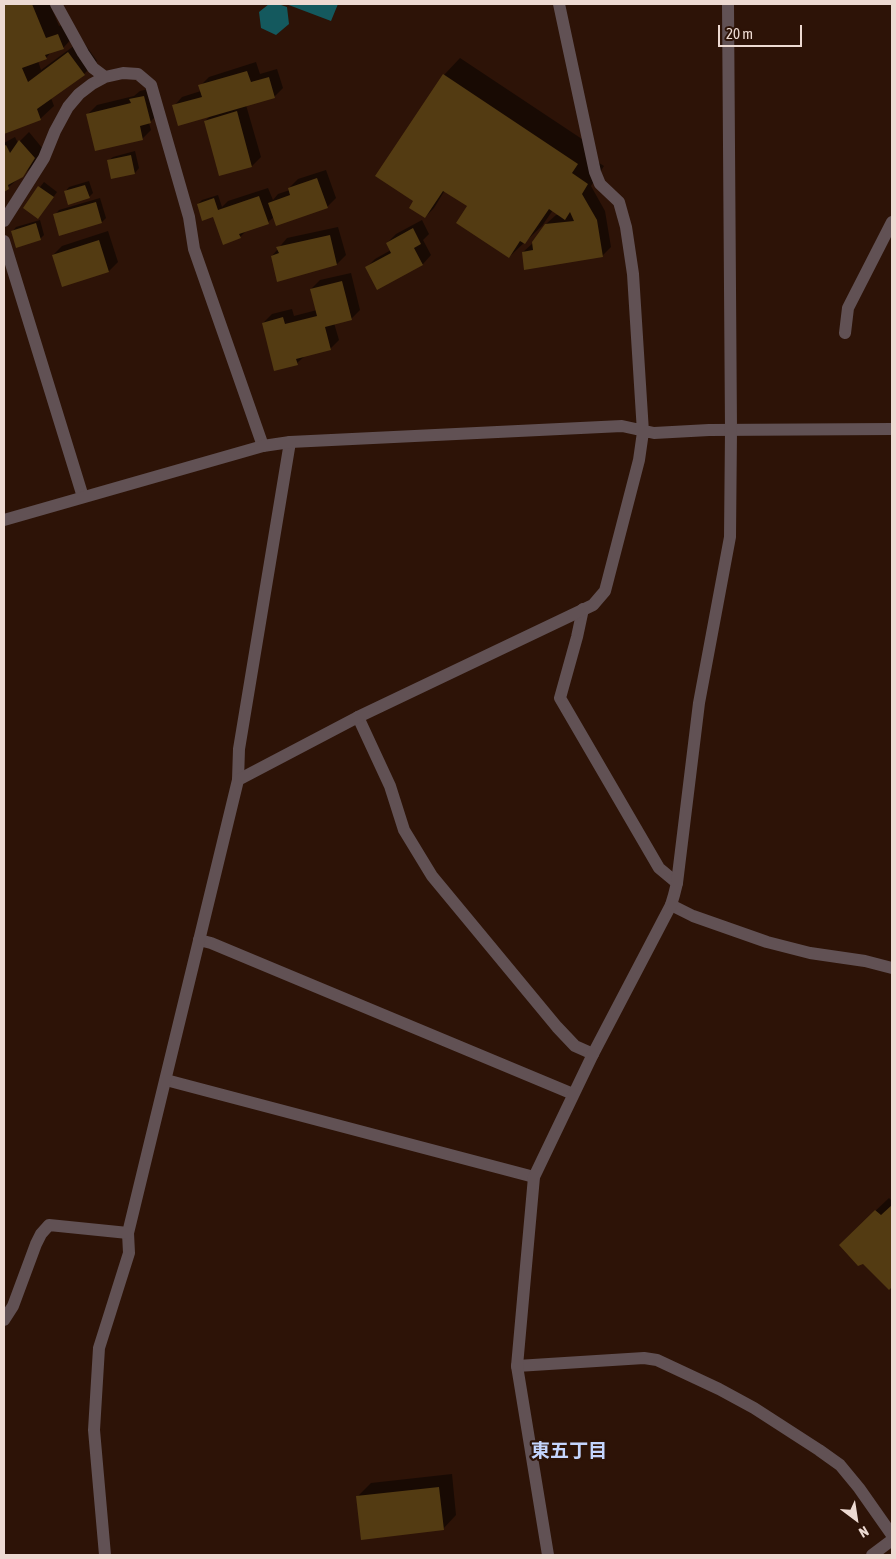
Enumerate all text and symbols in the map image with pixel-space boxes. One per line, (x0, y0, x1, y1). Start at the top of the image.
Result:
scale bar (721, 15, 805, 47)
text: 20 m (726, 25, 753, 42)
district label: 東五丁目 (531, 1440, 607, 1462)
north arrow (831, 1494, 881, 1544)
text: N (856, 1523, 871, 1541)

